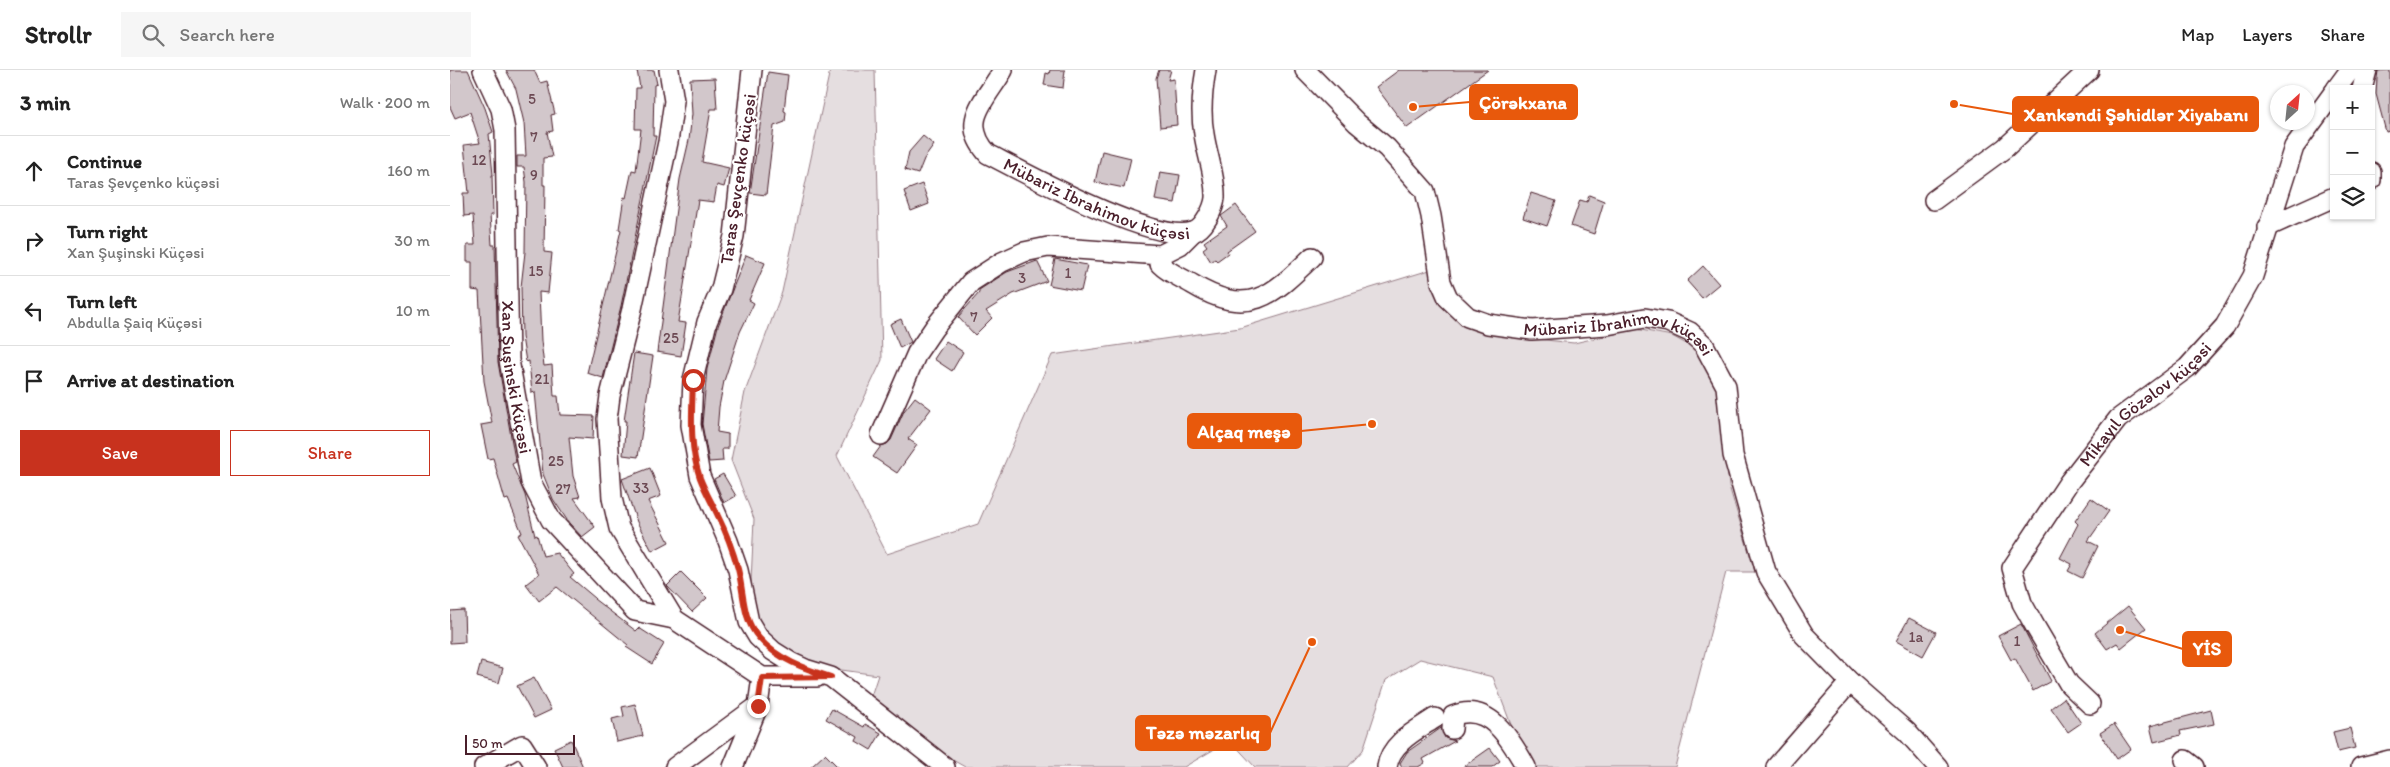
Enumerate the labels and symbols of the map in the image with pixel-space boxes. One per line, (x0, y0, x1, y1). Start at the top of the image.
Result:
callout: Çörəkxana (1470, 85, 1577, 119)
north arrow (2270, 85, 2315, 130)
house number: 5 (528, 90, 536, 108)
text: Çörəkxana (1479, 91, 1568, 114)
street label: Taras Şevçenko küçəsi (715, 92, 761, 266)
callout: Xankəndi Şəhidlər Xiyabanı (2013, 97, 2258, 131)
text: Xankəndi Şəhidlər Xiyabanı (2024, 103, 2249, 126)
house number: 7 (530, 128, 538, 146)
house number: 12 (472, 151, 487, 169)
street label: Mübariz İbrahimov küçəsi (1000, 153, 1191, 244)
house number: 9 (530, 166, 538, 184)
house number: 15 (529, 262, 544, 280)
house number: 1 (1065, 264, 1072, 282)
house number: 3 (1018, 269, 1026, 287)
street label: Xan Şuşinski Küçəsi (497, 300, 537, 455)
street label: Mübariz İbrahimov küçəsi (1522, 306, 1719, 359)
house number: 7 (970, 308, 978, 326)
house number: 25 (663, 329, 679, 347)
street label: Mikayıl Gözəlov küçəsi (2074, 337, 2216, 471)
route start (682, 369, 705, 392)
house number: 21 (535, 370, 549, 388)
callout: Alçaq meşə (1188, 414, 1301, 448)
text: Alçaq meşə (1196, 420, 1291, 443)
house number: 25 (548, 452, 564, 470)
house number: 33 (633, 479, 649, 497)
house number: 27 (555, 480, 571, 498)
house number: 1a (1909, 628, 1924, 646)
house number: 1 (2014, 632, 2021, 650)
callout: YİS (2183, 632, 2231, 666)
text: YİS (2192, 637, 2222, 660)
route end (747, 695, 770, 718)
callout: Təzə məzarlıq (1136, 716, 1270, 750)
text: Təzə məzarlıq (1145, 721, 1260, 744)
scale bar (465, 732, 575, 755)

